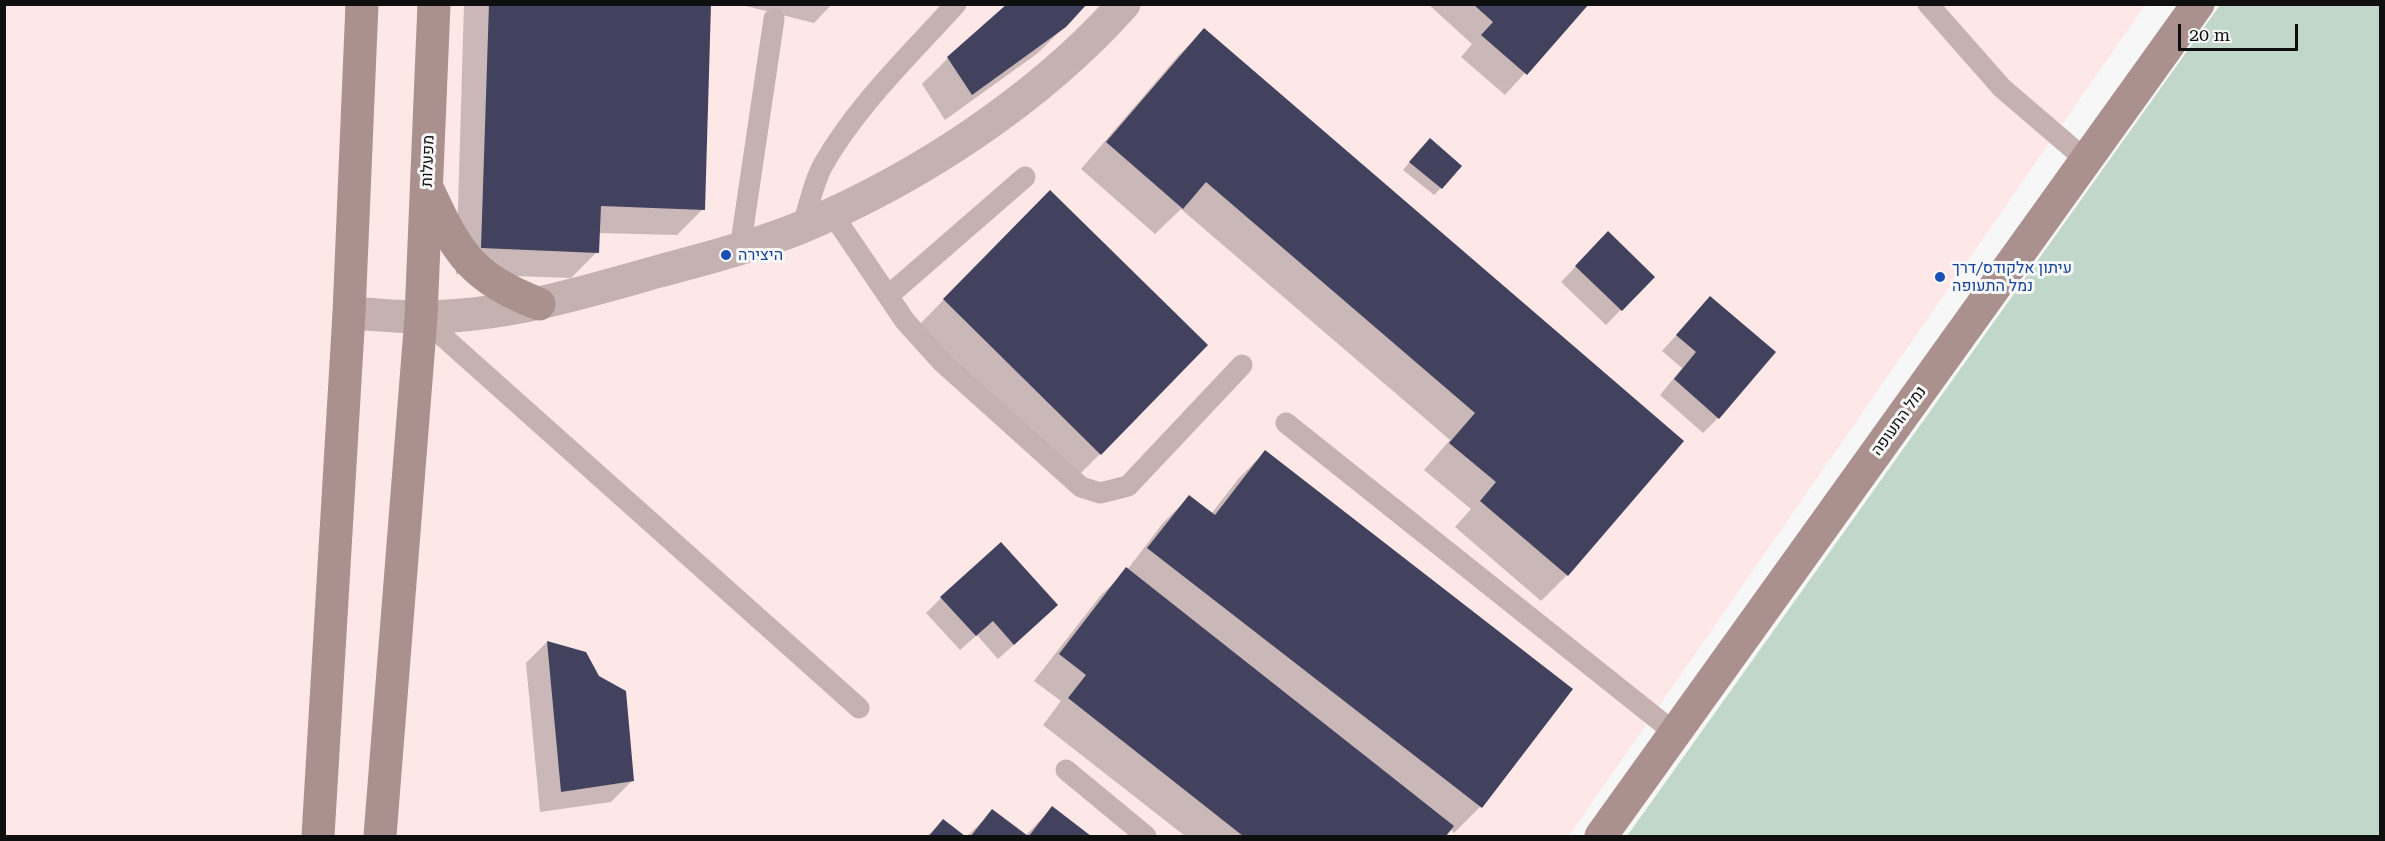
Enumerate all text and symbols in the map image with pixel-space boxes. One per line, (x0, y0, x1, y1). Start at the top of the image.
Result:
scale bar (2181, 12, 2301, 50)
text: 20 m (2189, 24, 2230, 45)
street label: מפעלות (417, 134, 439, 188)
place label: היצירה (738, 245, 783, 265)
marker: היצירה (719, 248, 733, 262)
place label: עיתון אלקודס/דרך נמל התעופה (1952, 258, 2072, 296)
marker: עיתון אלקודס/דרך נמל התעופה (1933, 270, 1947, 284)
street label: נמל התעופה (1867, 383, 1931, 459)

